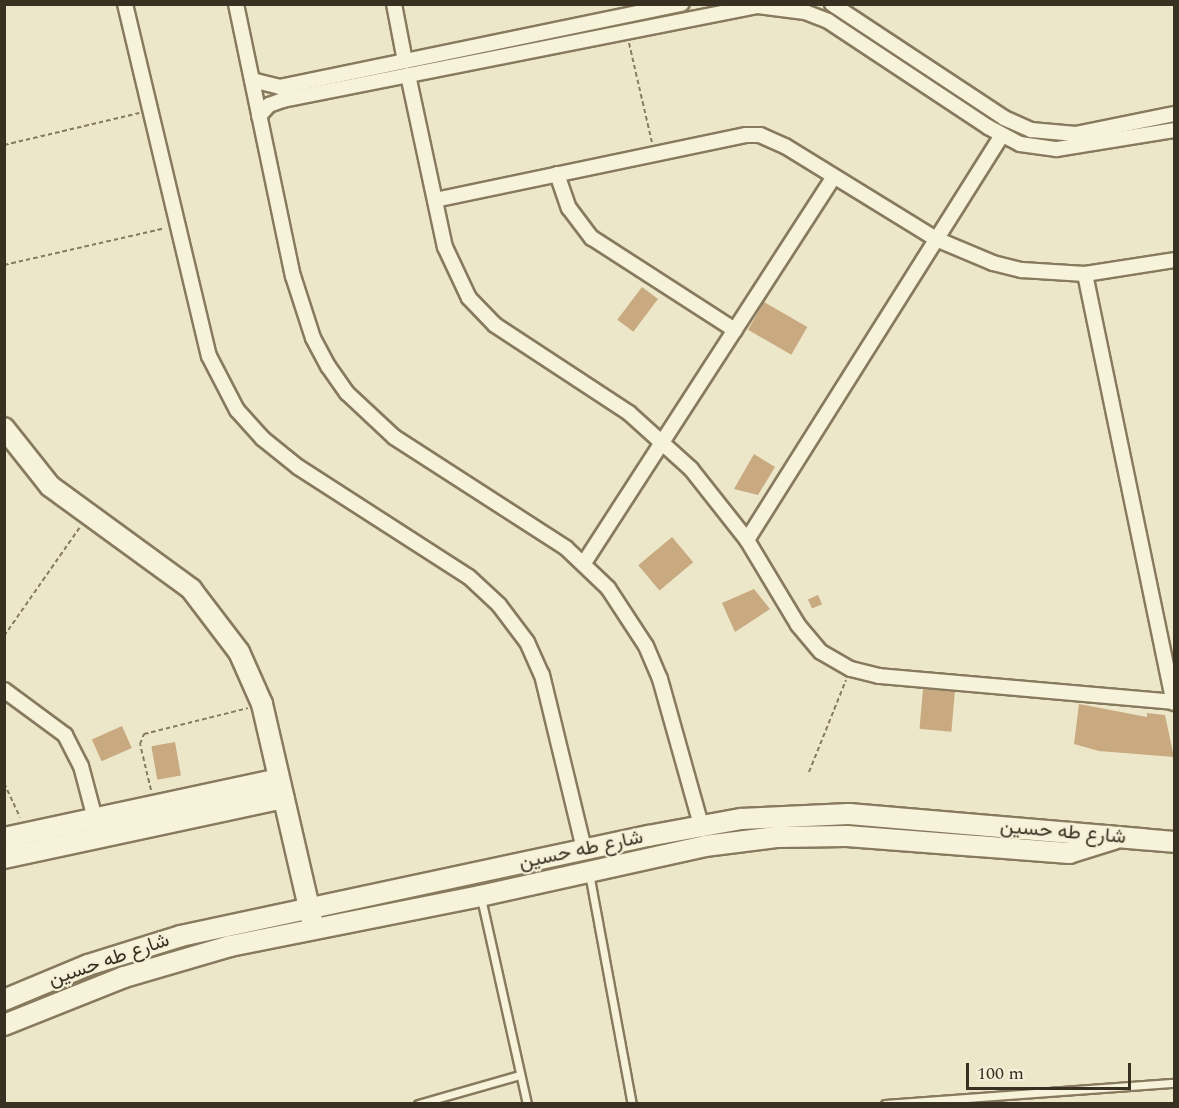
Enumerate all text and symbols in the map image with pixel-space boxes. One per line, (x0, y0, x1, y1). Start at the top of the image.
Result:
street label: شارع طه حسين (999, 815, 1127, 849)
street label: شارع طه حسين (517, 825, 645, 875)
street label: شارع طه حسين (45, 928, 173, 992)
scale bar (969, 1051, 1134, 1089)
text: 100 m (977, 1060, 1024, 1087)

